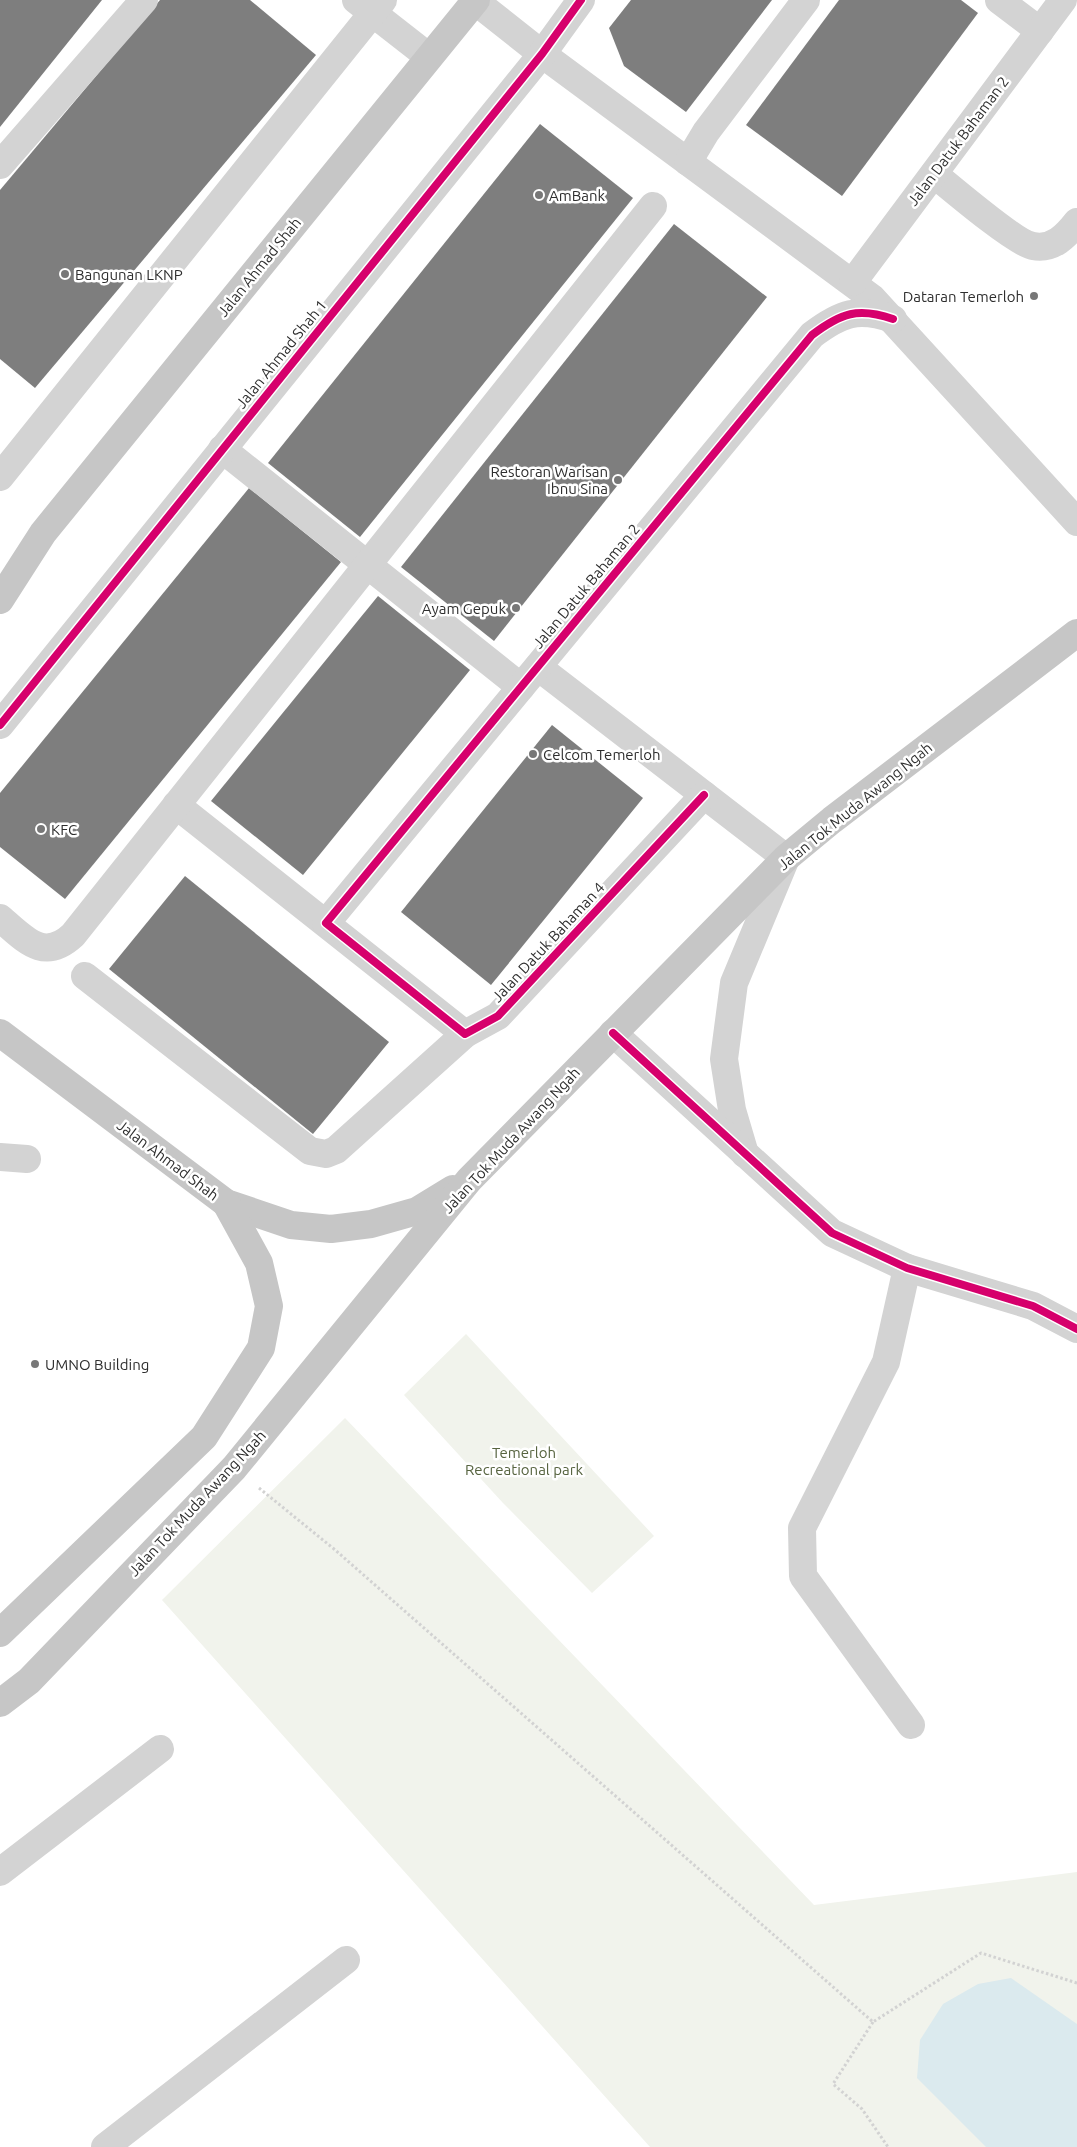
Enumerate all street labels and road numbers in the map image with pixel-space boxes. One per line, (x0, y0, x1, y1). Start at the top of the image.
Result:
street label: Jalan Datuk Bahaman 2 (904, 73, 1012, 209)
street label: Jalan Ahmad Shah (214, 214, 304, 320)
street label: Jalan Ahmad Shah 1 (232, 296, 330, 412)
street label: Jalan Datuk Bahaman 2 (529, 520, 643, 652)
street label: Jalan Tok Muda Awang Ngah (775, 739, 935, 873)
street label: Jalan Datuk Bahaman 4 (488, 879, 608, 1005)
street label: Jalan Tok Muda Awang Ngah (439, 1064, 583, 1216)
street label: Jalan Ahmad Shah (114, 1116, 222, 1204)
street label: Jalan Tok Muda Awang Ngah (125, 1427, 269, 1579)

